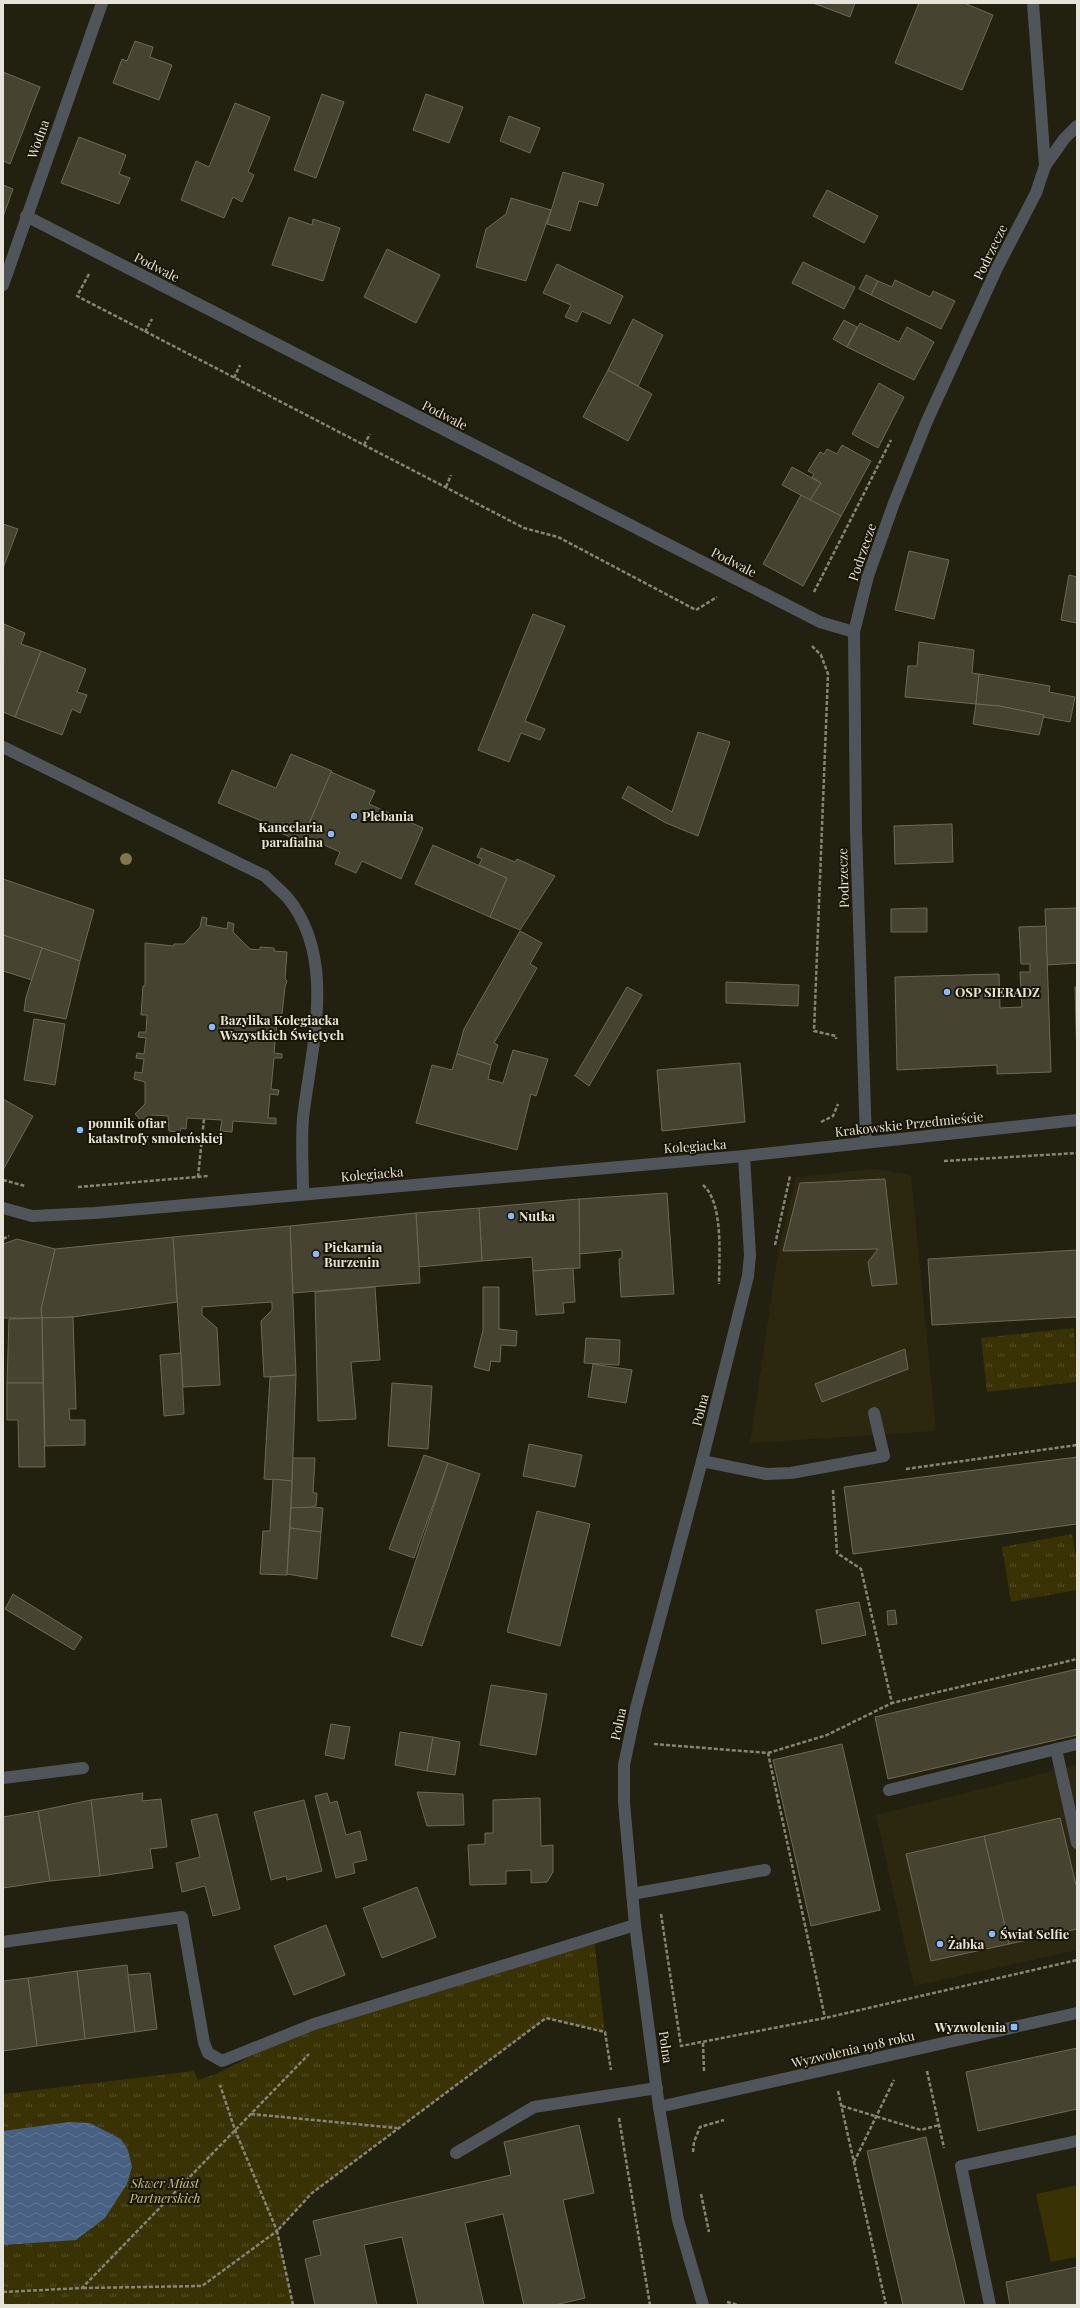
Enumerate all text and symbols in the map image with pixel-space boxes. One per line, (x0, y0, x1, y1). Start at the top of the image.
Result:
street label: Wodna (22, 117, 53, 161)
street label: Podrzecze (969, 221, 1010, 282)
street label: Podwale (132, 248, 183, 285)
street label: Podwale (420, 396, 471, 433)
street label: Podrzecze (844, 520, 879, 583)
street label: Podwale (709, 543, 760, 580)
place label: Plebania (362, 807, 414, 824)
marker: Plebania (349, 811, 359, 821)
place label: Kancelaria parafialna (258, 818, 323, 850)
marker: Kancelaria parafialna (326, 829, 336, 839)
street label: Podrzecze (833, 847, 852, 908)
place label: OSP SIERADZ (955, 983, 1040, 1000)
marker: OSP SIERADZ (942, 987, 952, 997)
place label: Bazylika Kolegiacka Wszystkich Świętych (219, 1011, 344, 1043)
marker: Bazylika Kolegiacka Wszystkich Świętych (207, 1022, 217, 1032)
street label: Krakowskie Przedmieście (834, 1107, 984, 1140)
place label: pomnik ofiar katastrofy smoleńskiej (88, 1114, 223, 1146)
marker: pomnik ofiar katastrofy smoleńskiej (75, 1125, 85, 1135)
street label: Kolegiacka (663, 1135, 727, 1156)
street label: Kolegiacka (340, 1162, 404, 1185)
place label: Nutka (519, 1207, 555, 1224)
marker: Nutka (506, 1211, 516, 1221)
place label: Piekarnia Burzenin (324, 1238, 382, 1270)
marker: Piekarnia Burzenin (311, 1249, 321, 1259)
street label: Polna (687, 1392, 712, 1428)
street label: Polna (606, 1706, 629, 1742)
place label: Świat Selfie (1000, 1925, 1070, 1942)
marker: Świat Selfie (987, 1929, 997, 1939)
place label: Żabka (948, 1935, 985, 1952)
marker: Żabka (935, 1939, 945, 1949)
place label: Wyzwolenia (933, 2018, 1006, 2035)
marker: Wyzwolenia (1009, 2022, 1019, 2032)
street label: Wyzwolenia 1918 roku (789, 2026, 917, 2071)
street label: Polna (656, 2030, 677, 2065)
park label: Skwer Miast Partnerskich (128, 2174, 201, 2206)

